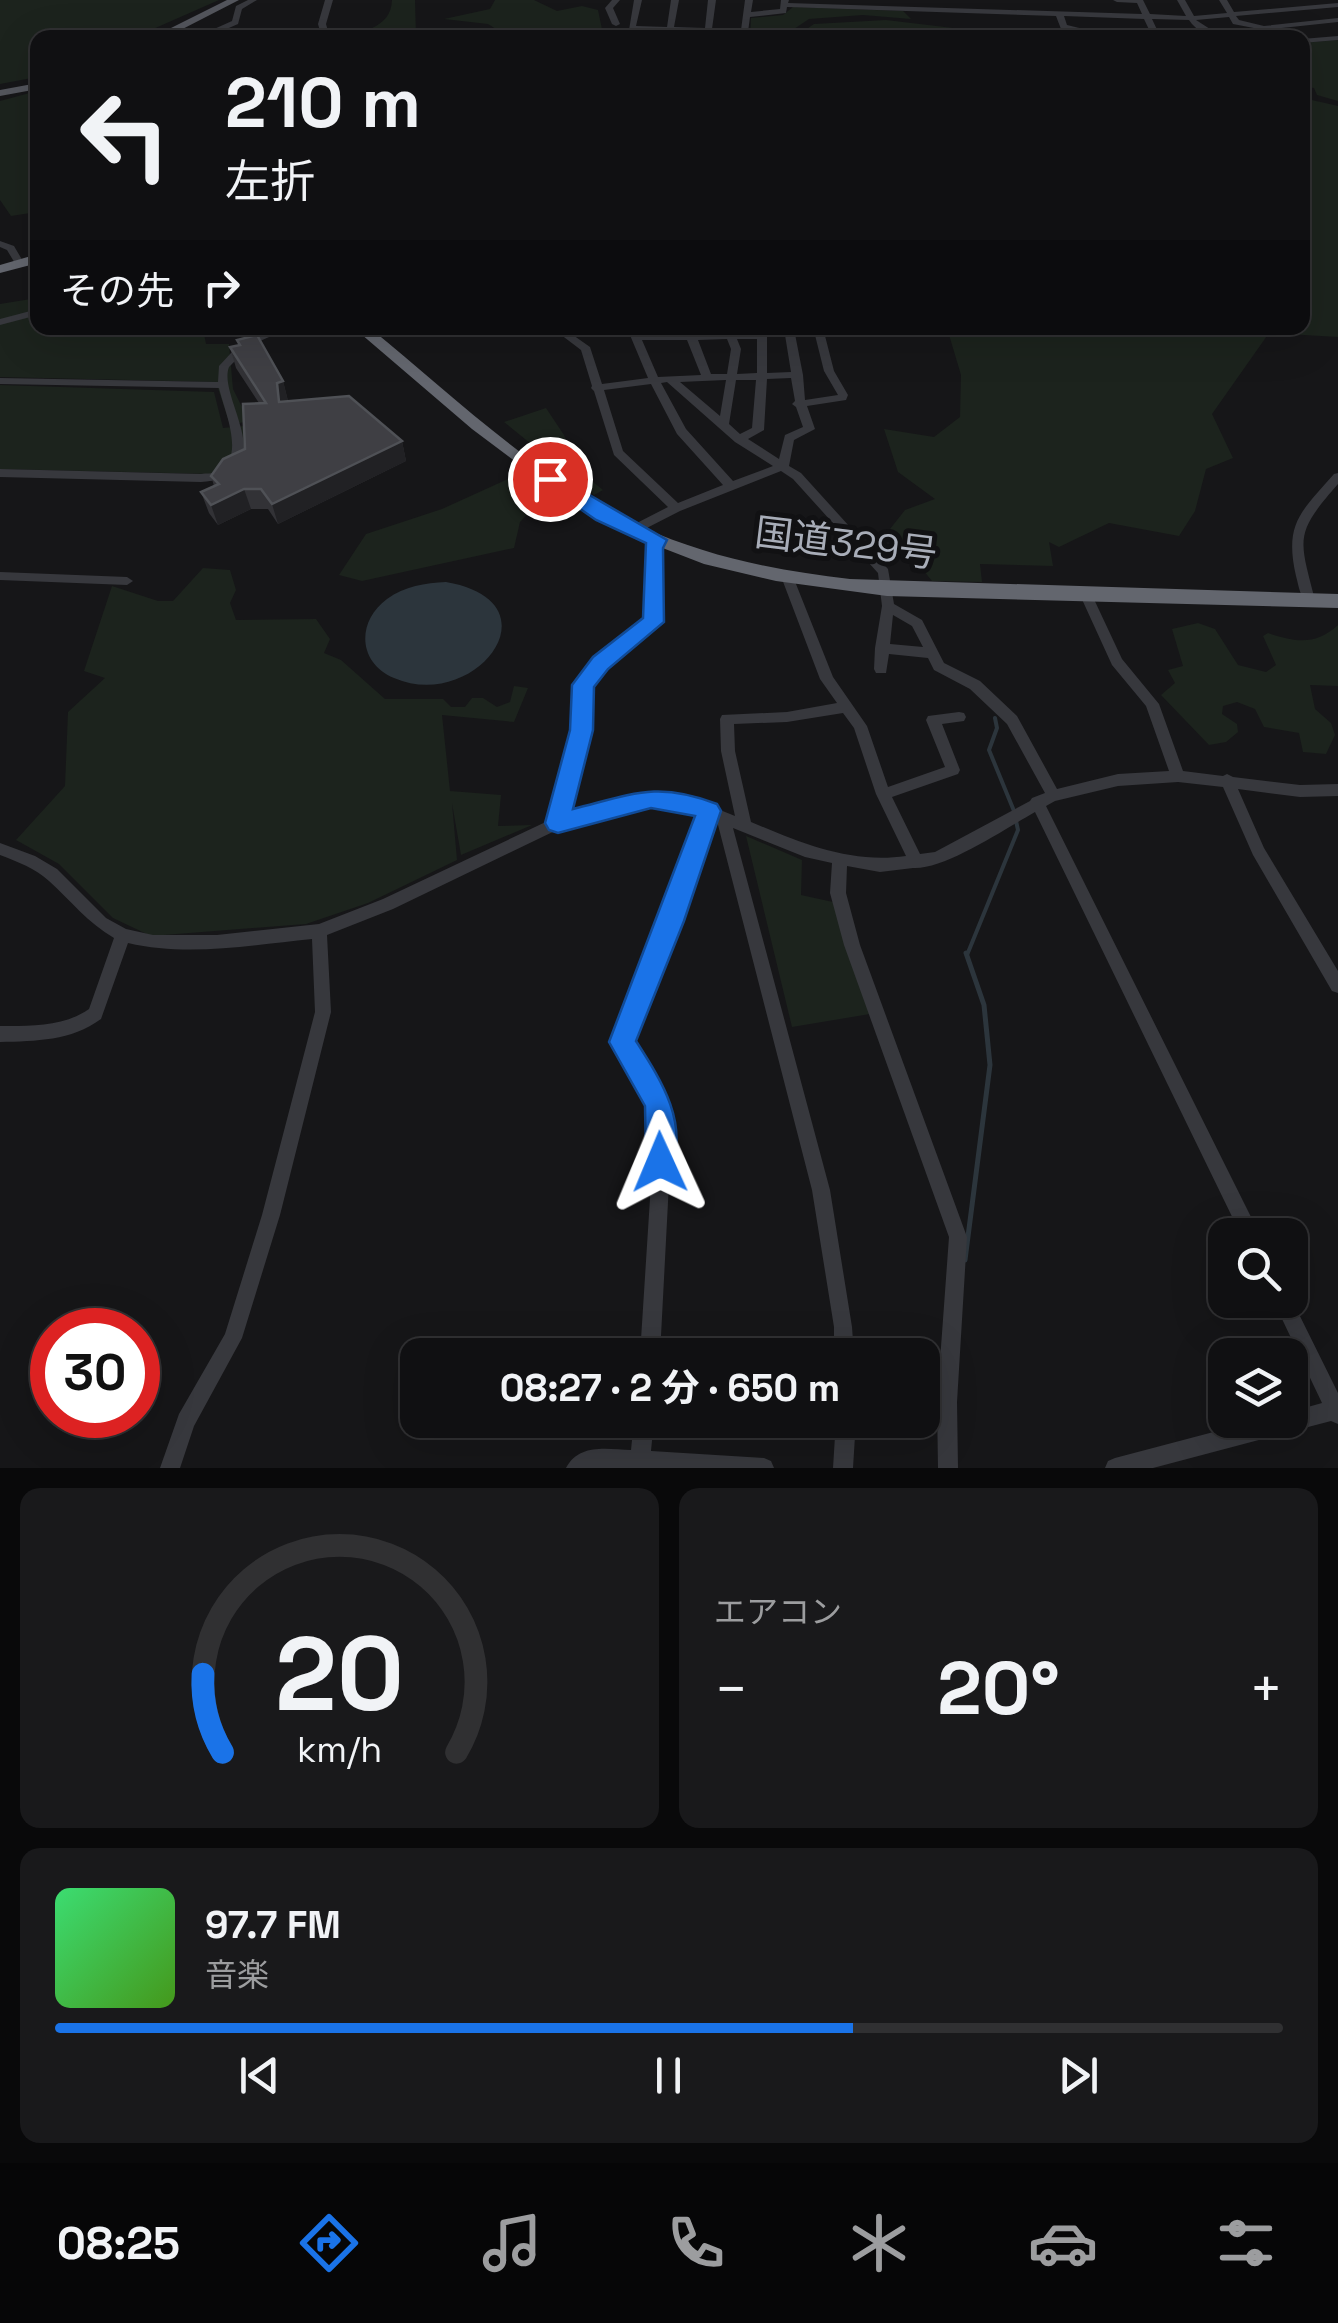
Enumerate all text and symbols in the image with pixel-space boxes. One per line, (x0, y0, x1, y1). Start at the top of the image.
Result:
text: 210 m (225, 58, 421, 147)
icon: left (60, 70, 190, 200)
text: 左折 (225, 153, 315, 210)
icon: right (194, 260, 249, 315)
text: その先 (60, 267, 174, 315)
pin (508, 437, 593, 522)
icon: arrive (523, 452, 578, 507)
street label: 国道329号 (752, 508, 940, 578)
position arrow (608, 1110, 712, 1214)
map controls (1208, 1218, 1308, 1438)
button: search (1208, 1218, 1308, 1318)
speed limit sign: 30 (30, 1308, 160, 1438)
button: layers (1208, 1338, 1308, 1438)
text: 08:27 · 2 分 · 650 m (500, 1364, 840, 1412)
text: エアコン (714, 1592, 842, 1632)
text: 20 (275, 1608, 404, 1740)
text: 20° (937, 1640, 1060, 1736)
text: − (714, 1654, 748, 1724)
text: + (1249, 1654, 1283, 1724)
text: km/h (297, 1727, 382, 1772)
text: 97.7 FM (205, 1901, 341, 1949)
text: 音楽 (205, 1955, 269, 1995)
icon: previous (232, 2048, 287, 2103)
icon: pause (641, 2048, 696, 2103)
icon: next (1051, 2048, 1106, 2103)
icon: directions (294, 2208, 364, 2278)
icon: music (477, 2208, 547, 2278)
icon: phone (661, 2208, 731, 2278)
icon: climate (844, 2208, 914, 2278)
icon: car (1028, 2208, 1098, 2278)
icon: filters (1211, 2208, 1281, 2278)
text: 08:25 (57, 2215, 180, 2272)

